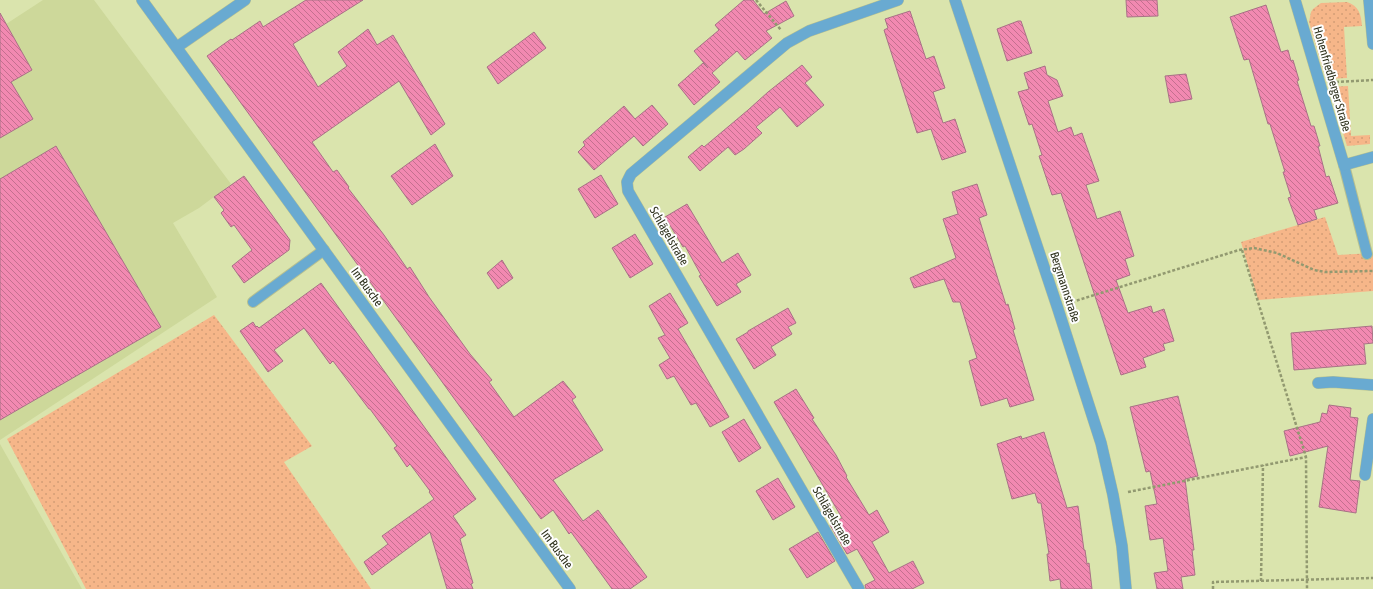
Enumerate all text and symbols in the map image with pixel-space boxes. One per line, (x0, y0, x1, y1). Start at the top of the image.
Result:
street label: Hohenfriedberger Straße (1310, 25, 1354, 133)
street label: Schlägelstraße (647, 204, 691, 268)
street label: Bergmannstraße (1047, 250, 1083, 324)
street label: Im Busche (348, 265, 386, 309)
street label: Schlägelstraße (810, 484, 854, 548)
street label: Im Busche (538, 527, 576, 571)

